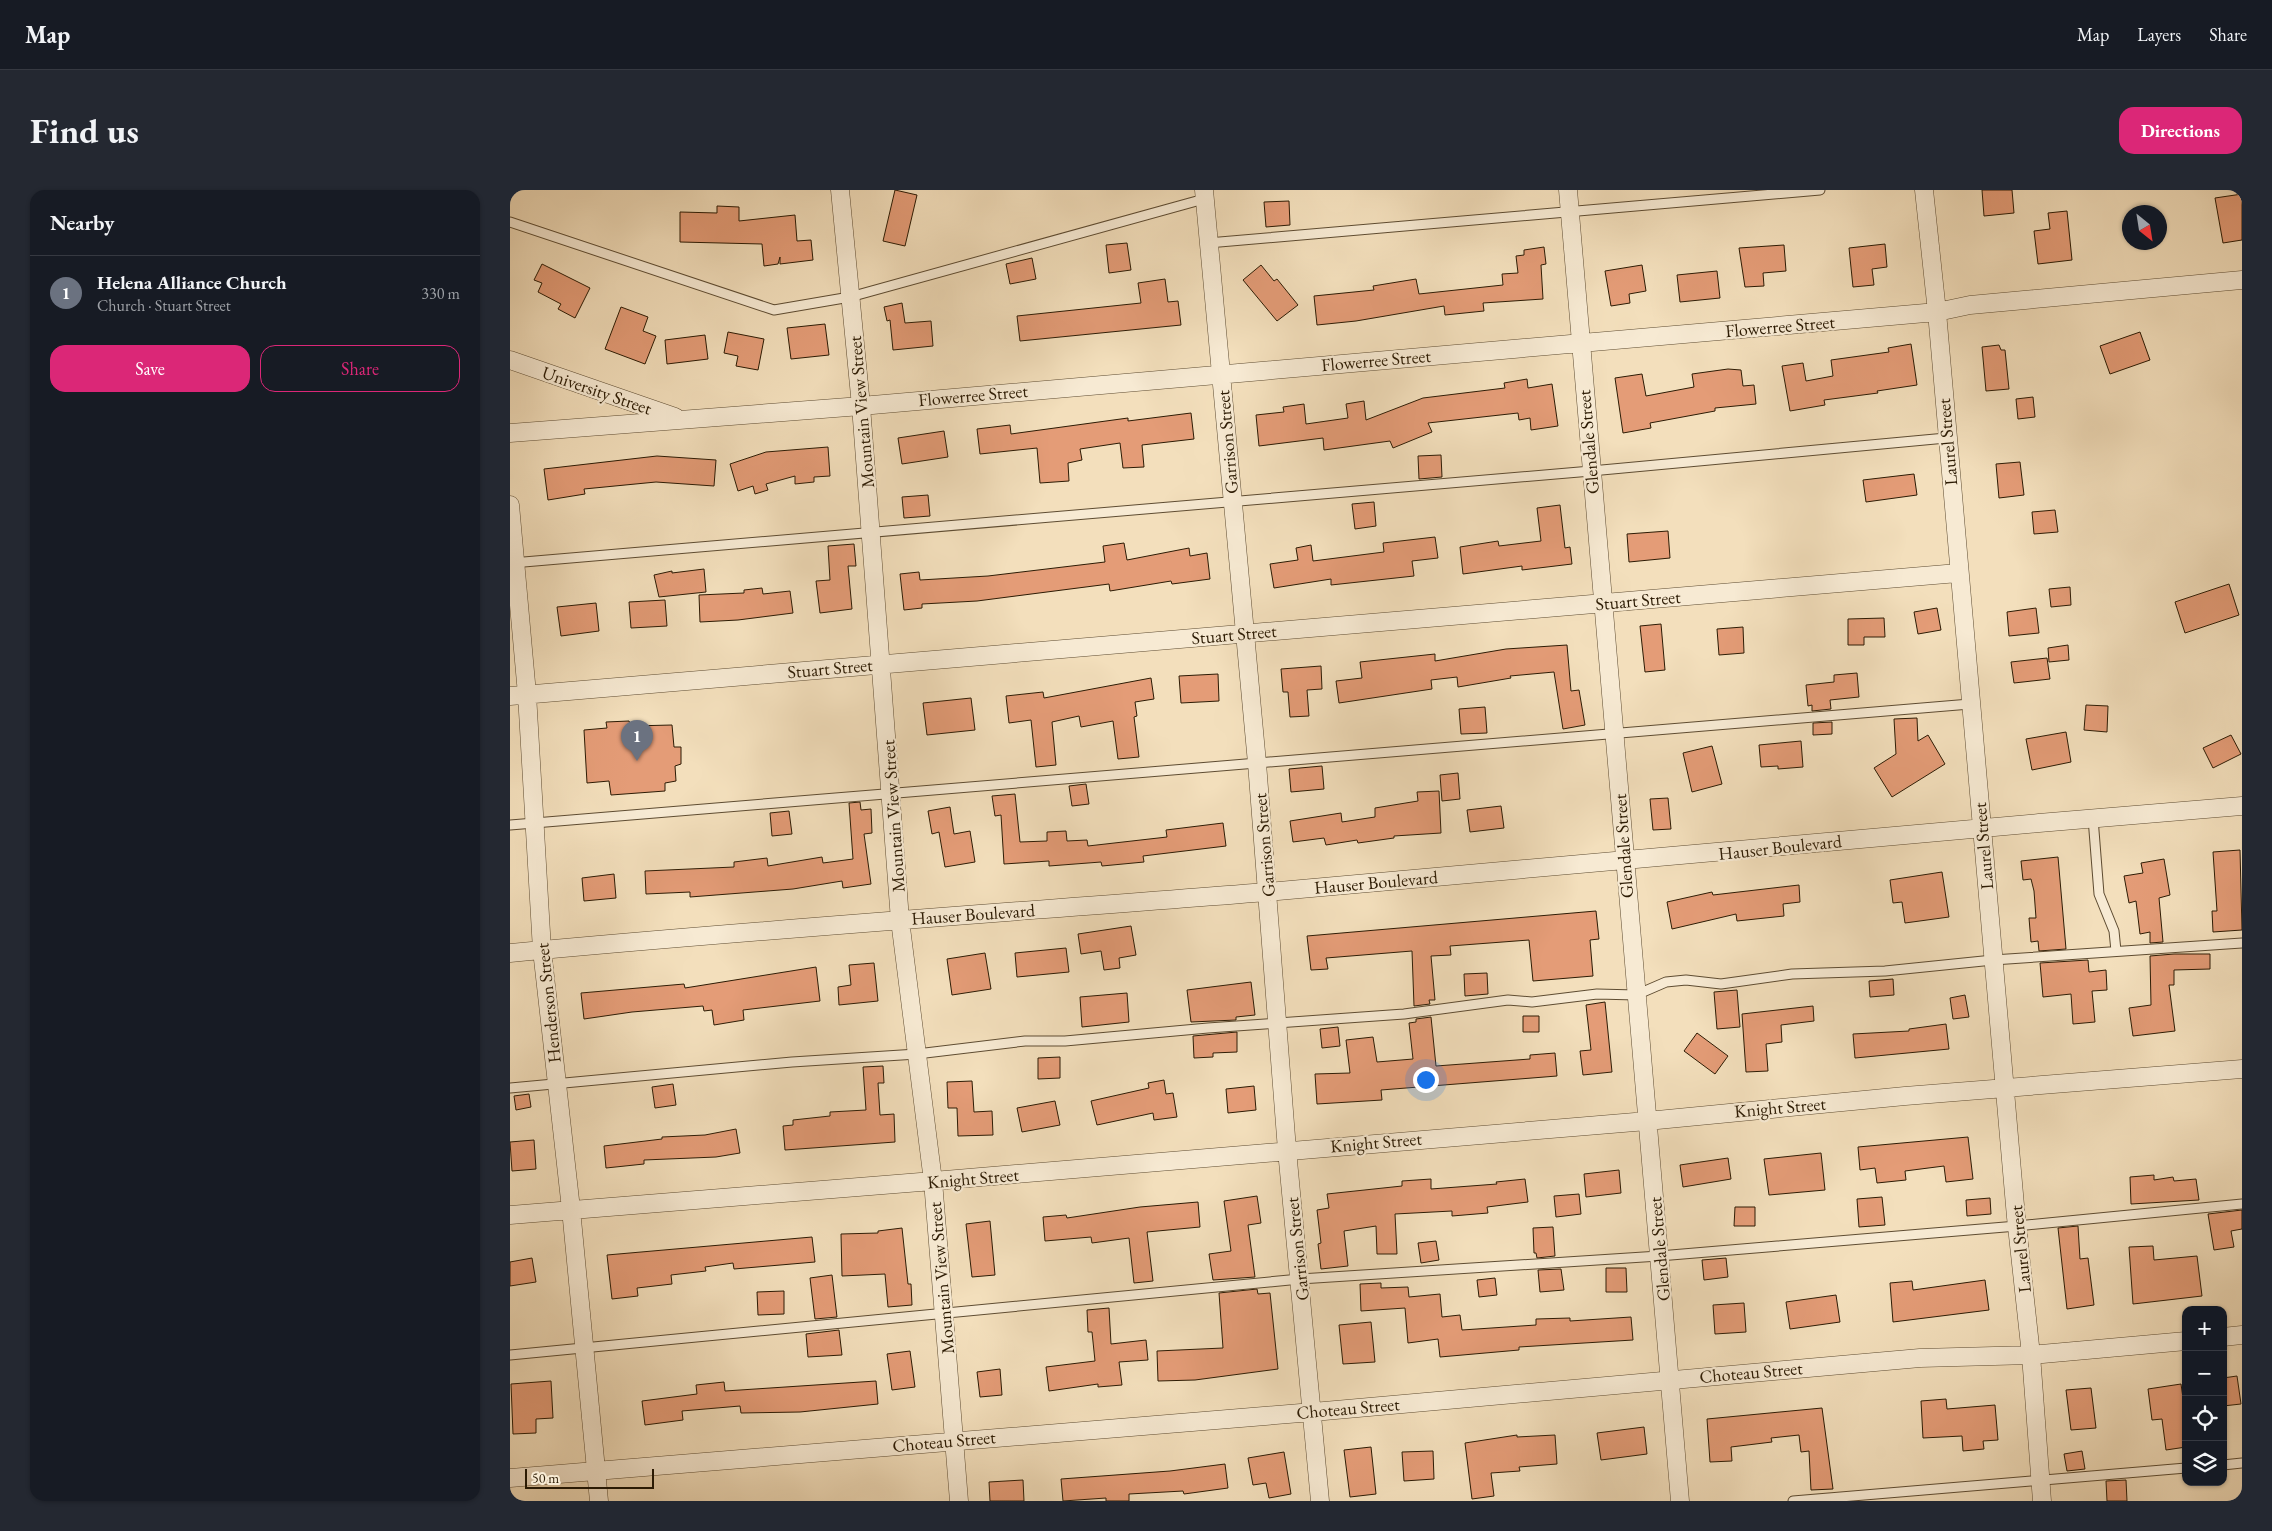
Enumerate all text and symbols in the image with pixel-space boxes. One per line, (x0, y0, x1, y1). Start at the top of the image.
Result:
text: Map (25, 19, 70, 50)
text: Map (2077, 23, 2109, 46)
text: Layers (2137, 23, 2181, 46)
text: Share (2209, 23, 2247, 46)
button: Directions (2119, 107, 2242, 154)
text: Find us (30, 108, 139, 153)
north arrow (2122, 205, 2167, 250)
text: Nearby (50, 209, 114, 236)
text: Helena Alliance Church (97, 270, 287, 295)
text: 1 (62, 283, 70, 304)
text: 330 m (421, 283, 460, 304)
text: Church · Stuart Street (97, 295, 231, 316)
street label: Flowerree Street (1724, 310, 1836, 342)
street label: Mountain View Street (843, 335, 879, 489)
street label: Flowerree Street (1320, 344, 1432, 376)
button: Save (50, 345, 250, 392)
button: Share (260, 345, 460, 392)
street label: University Street (539, 360, 655, 420)
street label: Flowerree Street (917, 379, 1029, 411)
street label: Glendale Street (1572, 388, 1604, 495)
street label: Garrison Street (1211, 389, 1243, 495)
street label: Laurel Street (1932, 397, 1962, 487)
street label: Stuart Street (1594, 585, 1682, 615)
street label: Stuart Street (1190, 619, 1278, 649)
street label: Stuart Street (786, 653, 874, 683)
pin: 1 (621, 720, 653, 761)
street label: Mountain View Street (876, 739, 910, 893)
street label: Garrison Street (1248, 792, 1280, 898)
street label: Glendale Street (1608, 793, 1638, 899)
street label: Laurel Street (1968, 801, 1998, 891)
street label: Hauser Boulevard (1717, 829, 1844, 865)
street label: Hauser Boulevard (1313, 865, 1440, 899)
street label: Hauser Boulevard (910, 898, 1036, 930)
street label: Henderson Street (530, 941, 566, 1064)
your location (1413, 1067, 1439, 1093)
street label: Knight Street (1733, 1092, 1827, 1122)
street label: Knight Street (1329, 1127, 1423, 1157)
street label: Knight Street (926, 1163, 1020, 1193)
street label: Glendale Street (1643, 1195, 1675, 1302)
street label: Garrison Street (1280, 1196, 1314, 1302)
street label: Mountain View Street (923, 1201, 959, 1355)
street label: Laurel Street (2004, 1204, 2036, 1294)
map controls (2182, 1306, 2227, 1486)
button: + (2182, 1306, 2227, 1351)
button: − (2182, 1351, 2227, 1396)
street label: Choteau Street (1698, 1356, 1804, 1388)
street label: Choteau Street (1295, 1392, 1401, 1424)
button: locate (2182, 1396, 2227, 1441)
street label: Choteau Street (891, 1425, 997, 1457)
button: layers (2182, 1441, 2227, 1486)
scale bar (525, 1466, 654, 1489)
text: 50 m (532, 1469, 559, 1487)

